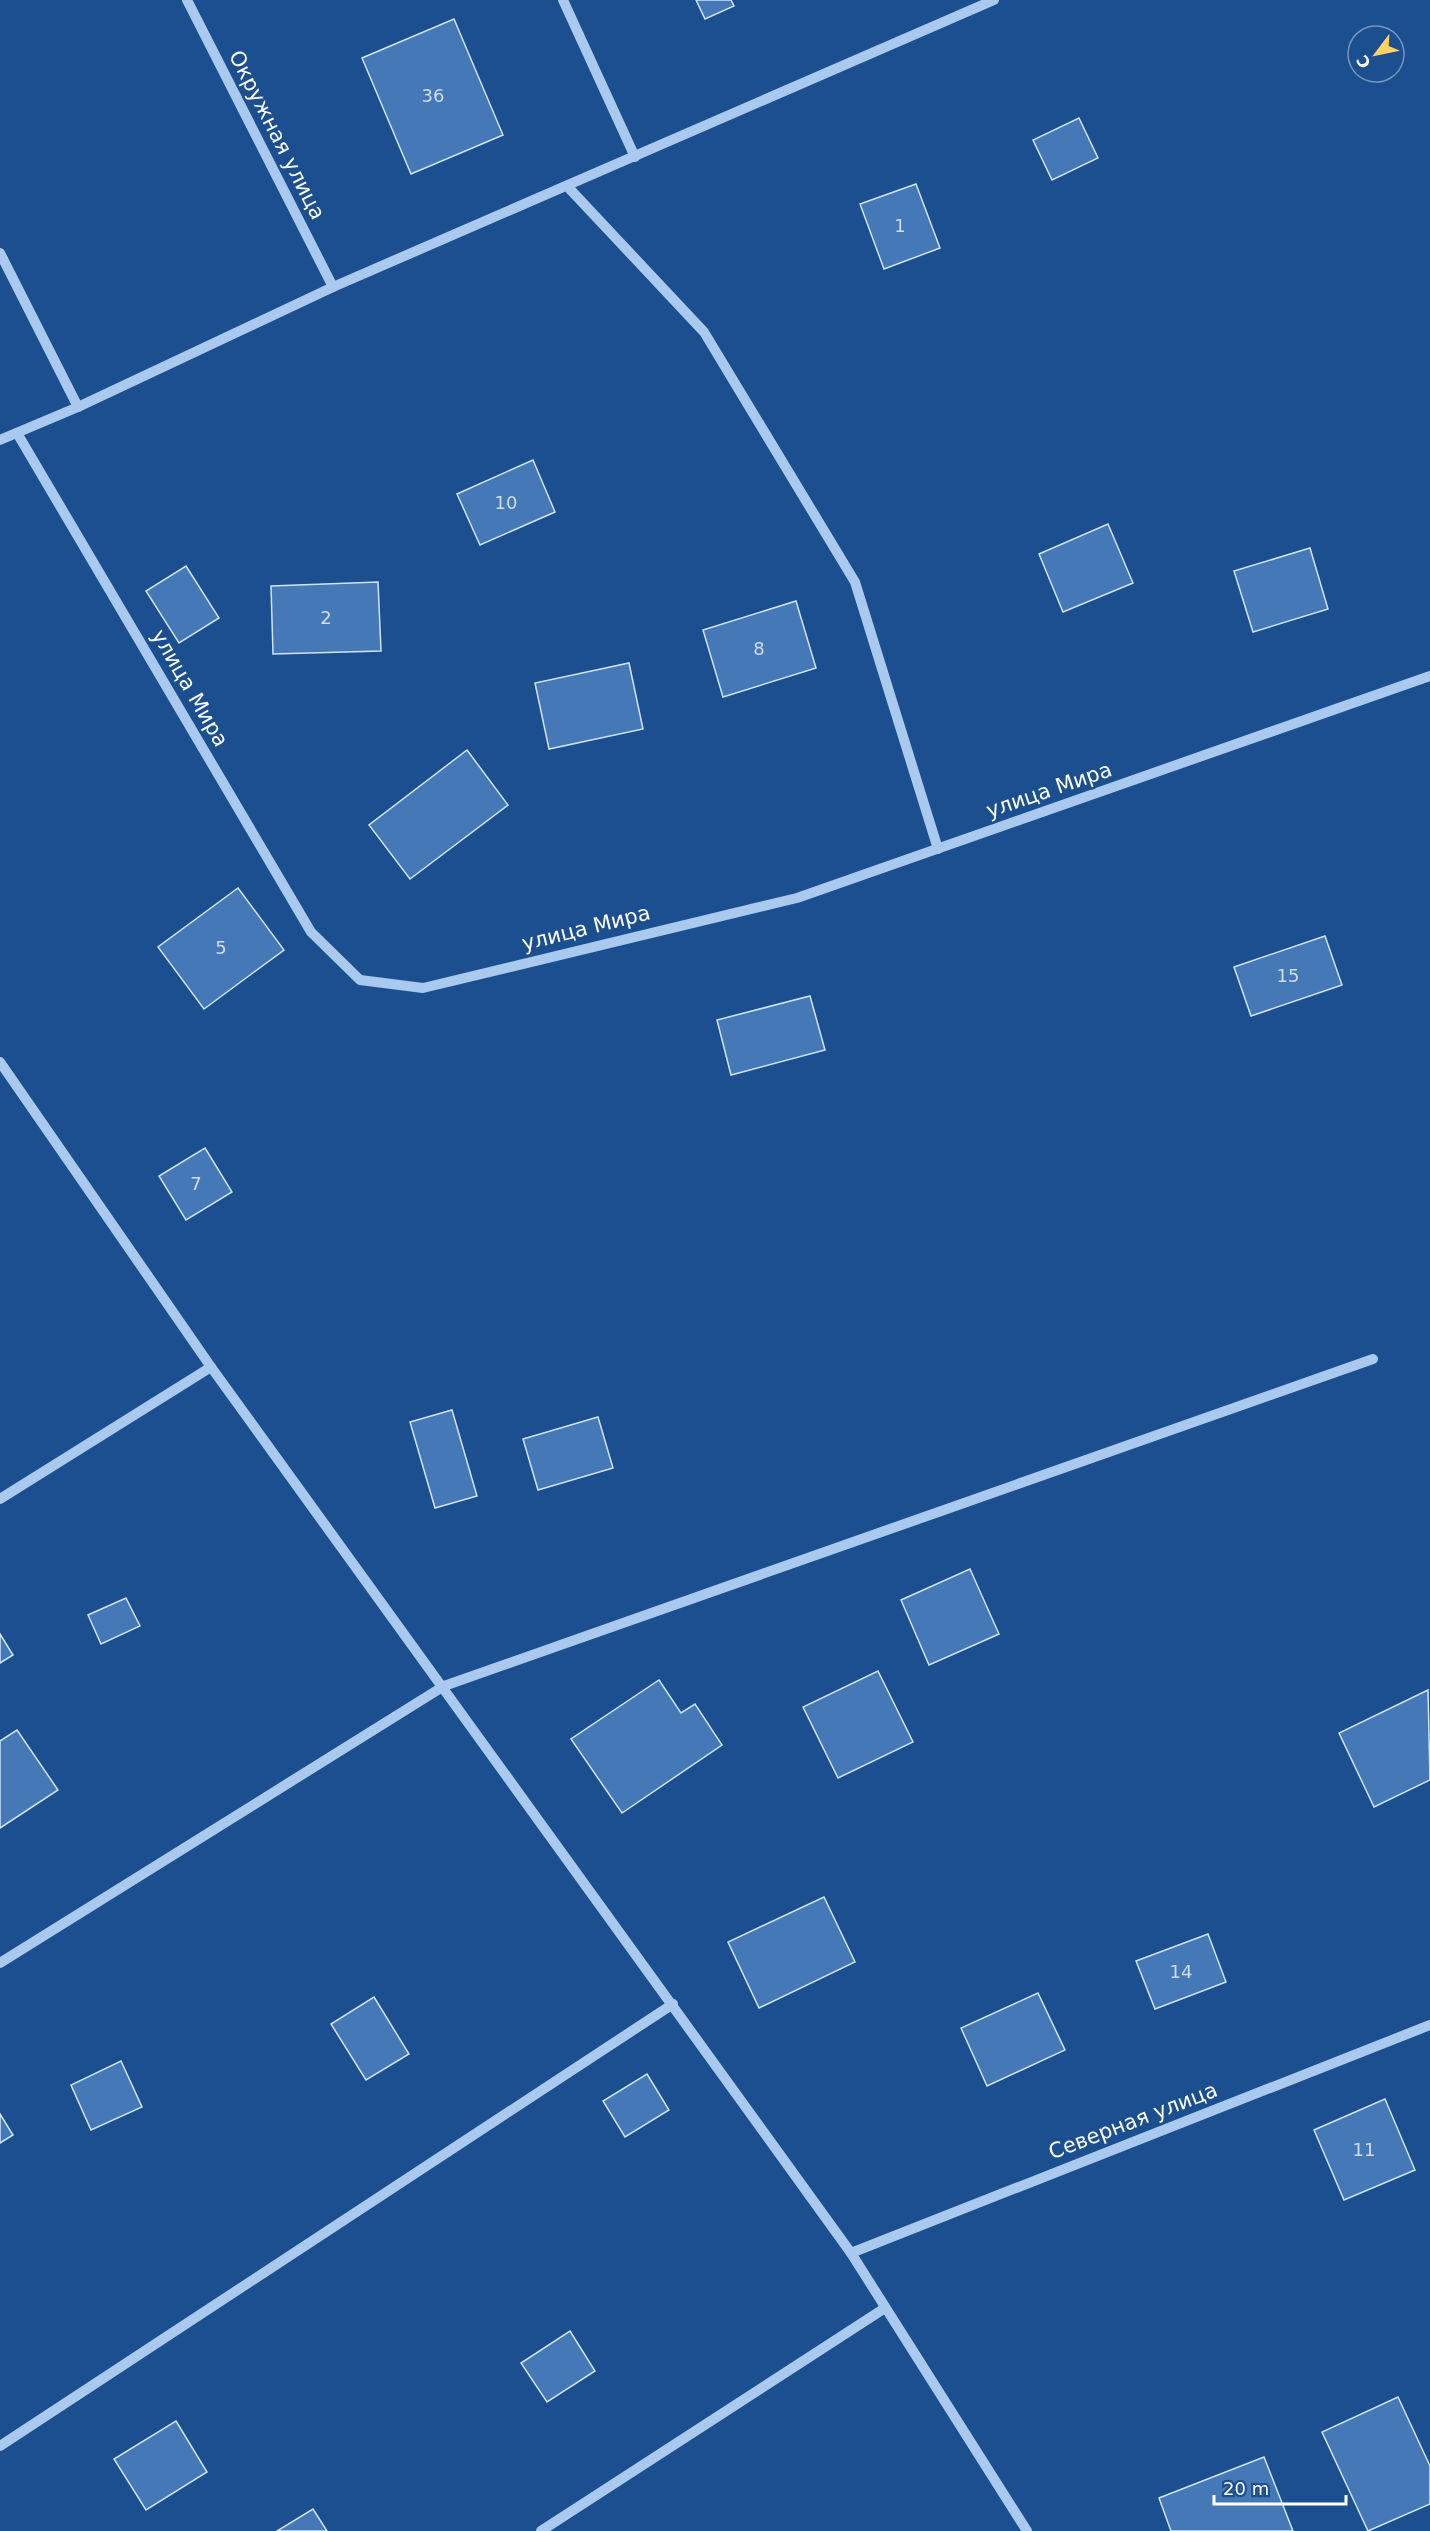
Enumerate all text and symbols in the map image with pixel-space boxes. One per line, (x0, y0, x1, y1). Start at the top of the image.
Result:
north arrow (1346, 24, 1406, 84)
street label: Окружная улица (224, 46, 330, 224)
text: С (1353, 52, 1375, 72)
house number: 36 (422, 85, 444, 106)
house number: 1 (894, 215, 906, 236)
house number: 10 (495, 492, 517, 513)
house number: 2 (320, 607, 332, 628)
street label: улица Мира (147, 625, 233, 751)
house number: 8 (753, 638, 765, 659)
street label: улица Мира (983, 757, 1115, 823)
street label: улица Мира (519, 900, 653, 956)
house number: 5 (215, 937, 227, 958)
house number: 15 (1277, 965, 1299, 986)
house number: 7 (190, 1173, 202, 1194)
house number: 14 (1170, 1961, 1192, 1982)
street label: Северная улица (1045, 2078, 1221, 2164)
house number: 11 (1353, 2139, 1375, 2160)
scale bar (1214, 2468, 1346, 2506)
text: 20 m (1223, 2478, 1269, 2499)

